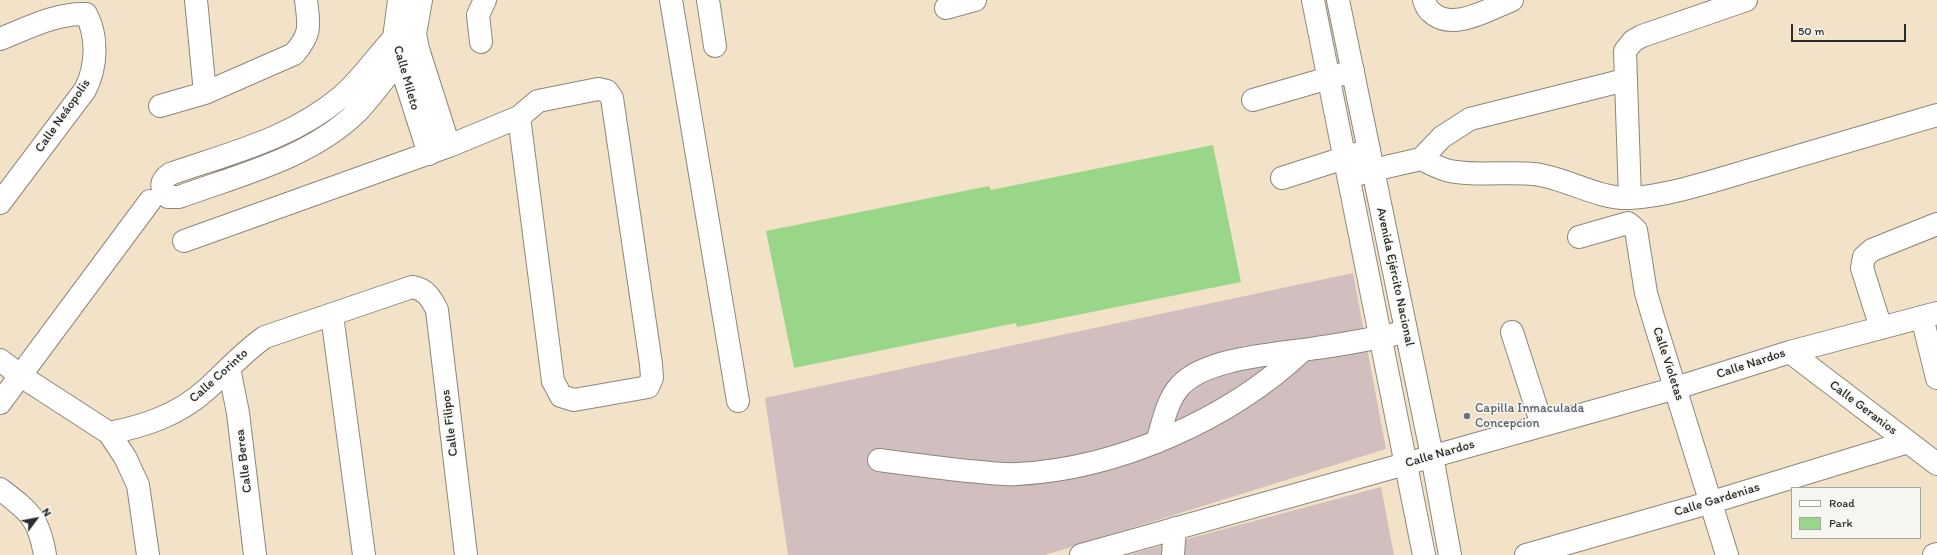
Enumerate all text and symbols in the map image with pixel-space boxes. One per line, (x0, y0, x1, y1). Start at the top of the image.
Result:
scale bar (1793, 16, 1908, 42)
text: 50 m (1798, 24, 1824, 38)
street label: Calle Mileto (389, 44, 423, 112)
street label: Calle Neáopolis (32, 76, 94, 156)
street label: Avenida Ejército Nacional (1373, 206, 1417, 348)
street label: Calle Violetas (1649, 325, 1687, 403)
street label: Calle Corinto (186, 346, 252, 406)
street label: Calle Nardos (1714, 346, 1788, 382)
street label: Calle Geranios (1826, 377, 1900, 439)
street label: Calle Filipos (438, 389, 462, 457)
place label: Capilla Inmaculada Concepcion (1475, 401, 1584, 432)
marker: Capilla Inmaculada Concepcion (1462, 411, 1472, 421)
street label: Calle Berea (232, 428, 256, 494)
street label: Calle Nardos (1403, 437, 1477, 471)
street label: Calle Gardenias (1672, 480, 1762, 520)
legend (1791, 487, 1921, 539)
text: Road (1829, 496, 1855, 510)
north arrow (16, 499, 56, 539)
text: N (39, 506, 54, 519)
text: Park (1829, 516, 1853, 530)

